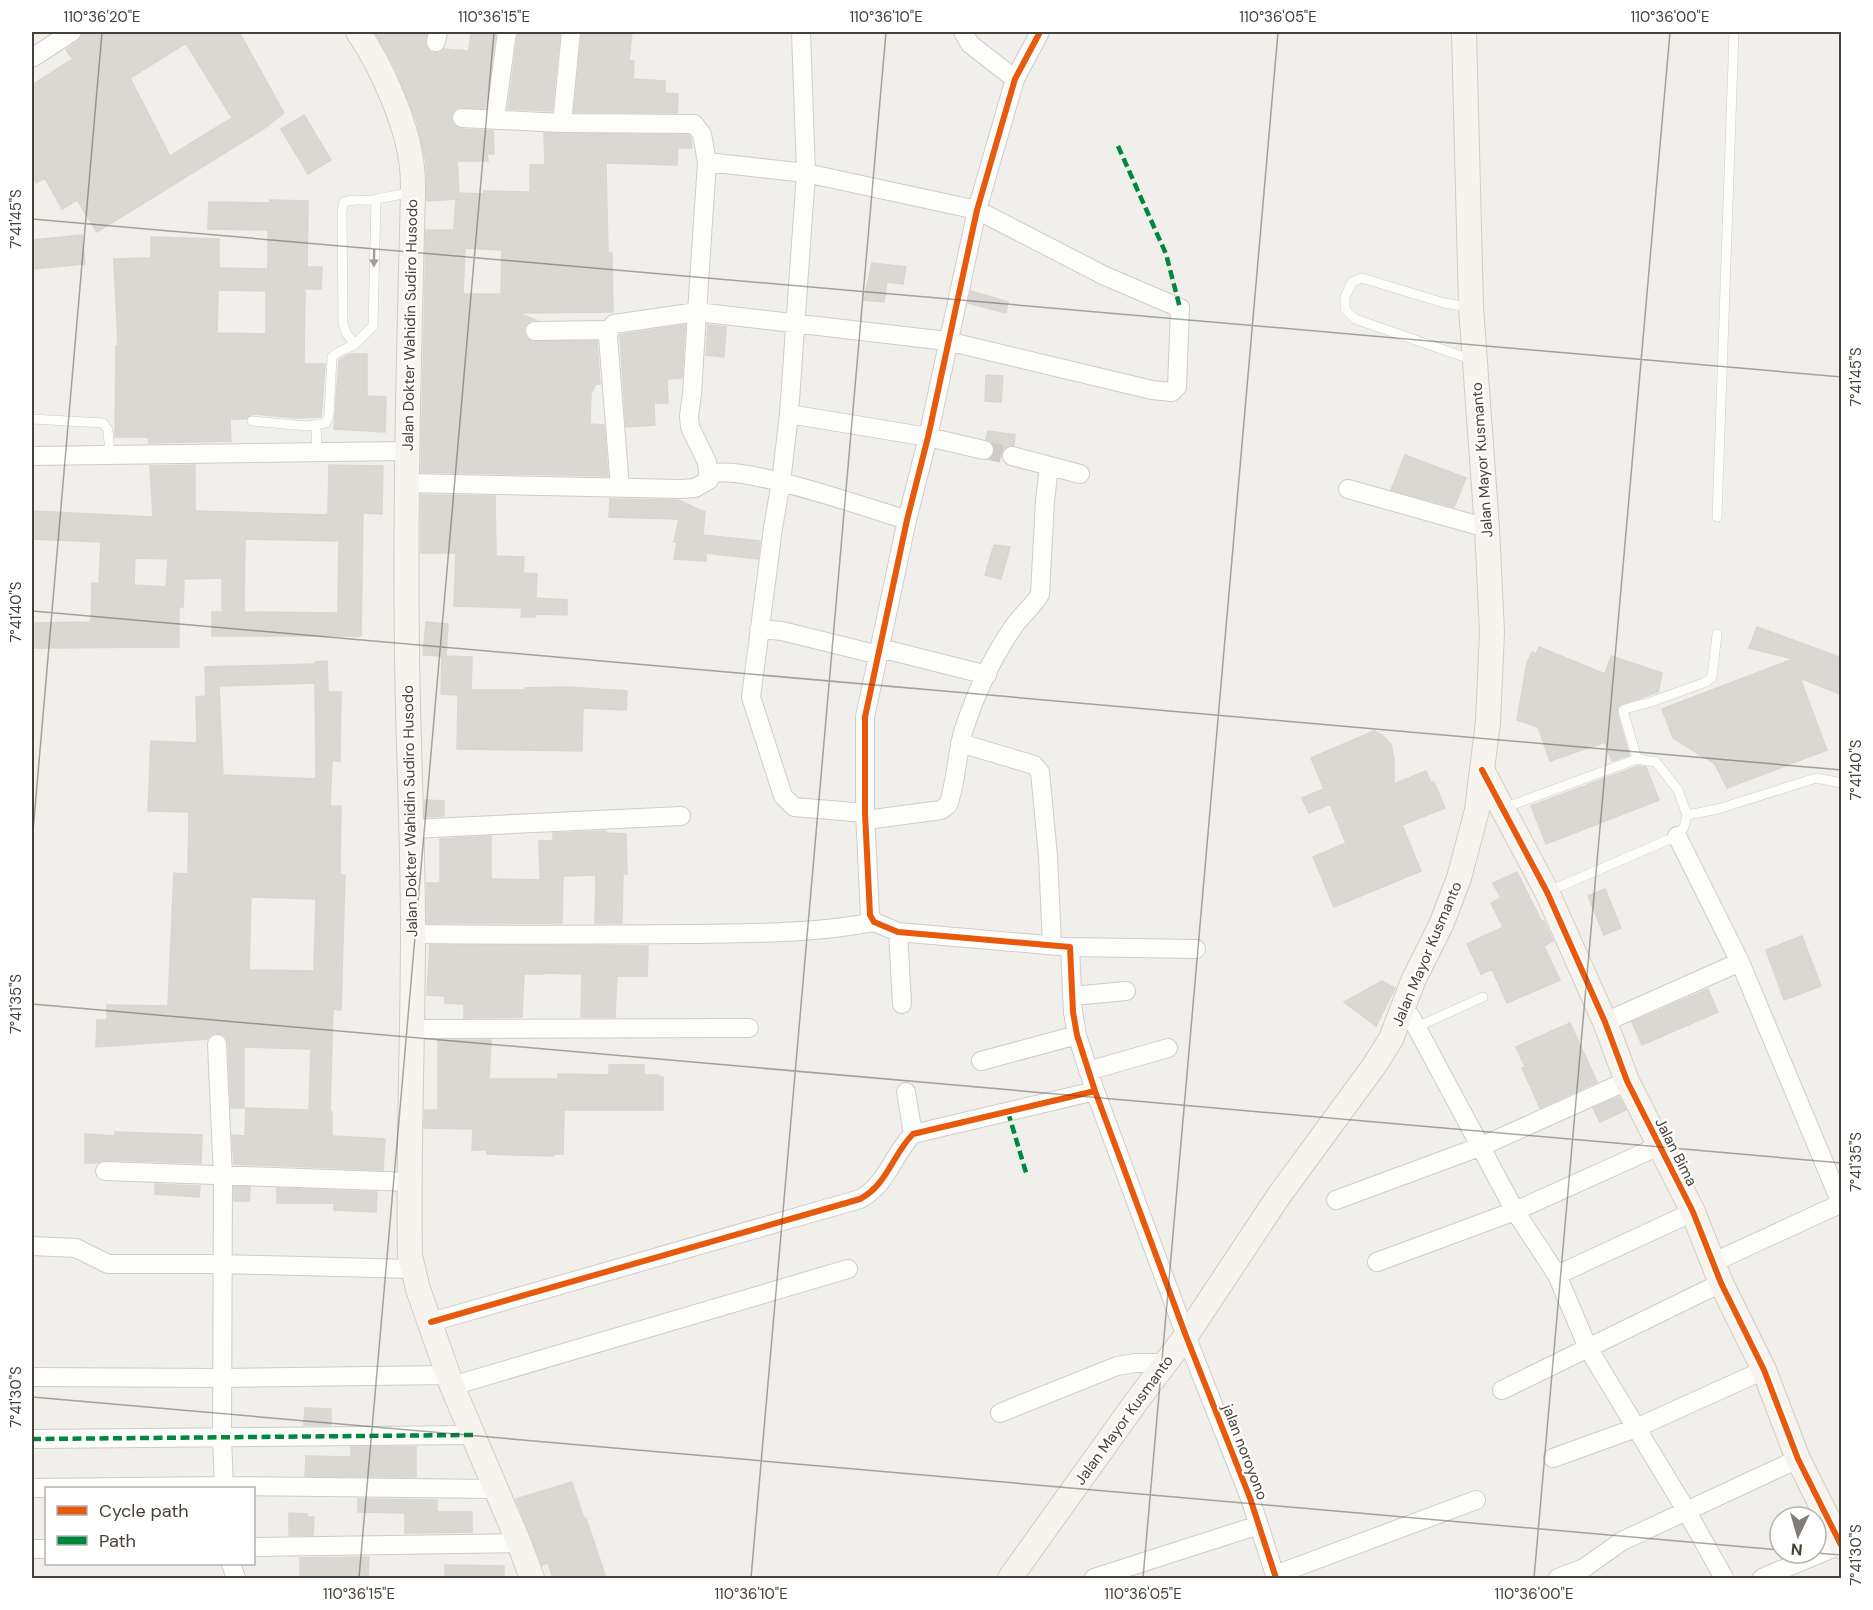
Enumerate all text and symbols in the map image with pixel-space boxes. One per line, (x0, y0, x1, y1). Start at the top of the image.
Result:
text: 110°36'20"E (63, 7, 141, 27)
text: 110°36'15"E (458, 7, 530, 27)
text: 110°36'10"E (849, 7, 923, 27)
text: 110°36'05"E (1239, 7, 1317, 27)
text: 110°36'00"E (1631, 7, 1709, 27)
text: 7°41'45"S (6, 189, 26, 249)
street label: Jalan Dokter Wahidin Sudiro Husodo (398, 199, 422, 451)
one-way arrow (369, 249, 379, 268)
text: 7°41'45"S (1846, 347, 1866, 407)
street label: Jalan Mayor Kusmanto (1467, 382, 1497, 538)
text: 7°41'40"S (6, 581, 26, 642)
street label: Jalan Dokter Wahidin Sudiro Husodo (398, 685, 422, 937)
text: 7°41'40"S (1846, 739, 1866, 800)
street label: Jalan Mayor Kusmanto (1387, 878, 1467, 1030)
text: 7°41'35"S (6, 974, 26, 1034)
street label: Jalan Bima (1650, 1115, 1702, 1189)
text: 7°41'35"S (1846, 1132, 1866, 1192)
street label: Jalan Mayor Kusmanto (1070, 1351, 1178, 1489)
text: 7°41'30"S (6, 1366, 26, 1428)
street label: jalan noroyono (1217, 1400, 1272, 1503)
legend (45, 1487, 255, 1565)
text: Cycle path (99, 1499, 189, 1523)
north arrow (1768, 1505, 1828, 1565)
text: 7°41'30"S (1846, 1524, 1866, 1586)
text: Path (99, 1529, 136, 1553)
text: N (1790, 1538, 1803, 1560)
text: 110°36'15"E (323, 1584, 395, 1604)
text: 110°36'10"E (714, 1584, 788, 1604)
text: 110°36'05"E (1104, 1584, 1182, 1604)
text: 110°36'00"E (1495, 1584, 1573, 1604)

